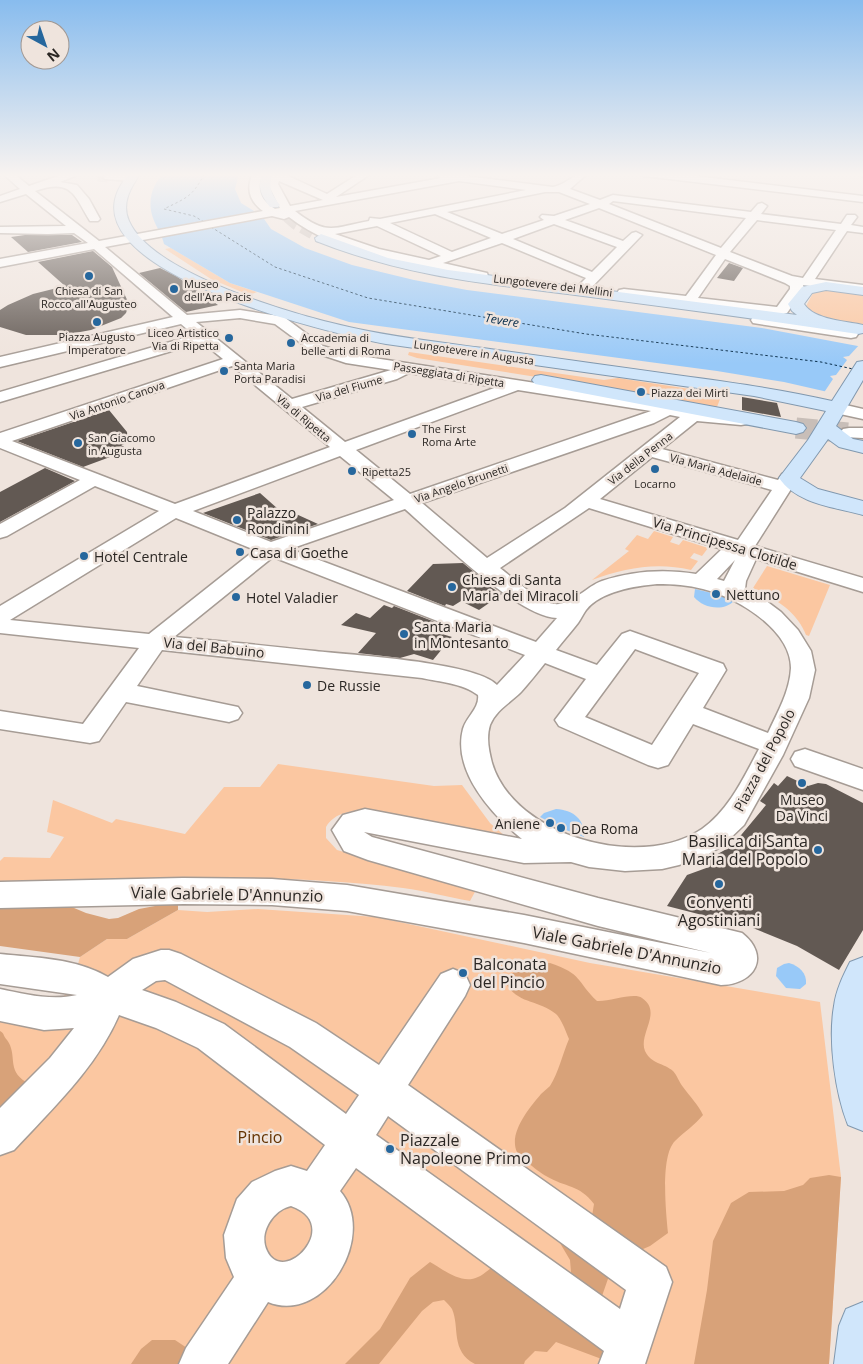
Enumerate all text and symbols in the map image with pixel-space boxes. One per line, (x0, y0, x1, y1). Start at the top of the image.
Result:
north arrow (20, 20, 70, 70)
text: N (43, 44, 64, 66)
marker: Chiesa di San Rocco all'Augusteo (83, 270, 95, 282)
street label: Lungotevere dei Mellini (493, 270, 613, 300)
place label: Museo dell'Ara Pacis (184, 276, 251, 304)
place label: Chiesa di San Rocco all'Augusteo (41, 283, 137, 311)
marker: Museo dell'Ara Pacis (168, 283, 180, 295)
water label: Tevere (484, 309, 520, 331)
marker: Piazza Augusto Imperatore (91, 316, 103, 328)
place label: Liceo Artistico Via di Ripetta (148, 325, 219, 353)
place label: Piazza Augusto Imperatore (59, 329, 136, 357)
place label: Accademia di belle arti di Roma (301, 330, 391, 358)
marker: Liceo Artistico Via di Ripetta (223, 332, 235, 344)
street label: Lungotevere in Augusta (413, 336, 535, 368)
marker: Accademia di belle arti di Roma (285, 337, 297, 349)
place label: Santa Maria Porta Paradisi (234, 358, 305, 386)
street label: Passeggiata di Ripetta (393, 358, 505, 390)
marker: Santa Maria Porta Paradisi (218, 365, 230, 377)
street label: Via del Fiume (314, 371, 384, 405)
street label: Via Antonio Canova (67, 377, 167, 423)
place label: Piazza dei Mirti (651, 385, 728, 400)
marker: Piazza dei Mirti (635, 386, 647, 398)
street label: Via di Ripetta (273, 391, 335, 445)
place label: The First Roma Arte (422, 421, 476, 449)
marker: The First Roma Arte (406, 428, 418, 440)
street label: Via della Penna (605, 428, 675, 488)
place label: San Giacomo in Augusta (88, 430, 156, 458)
marker: San Giacomo in Augusta (72, 437, 84, 449)
street label: Via Maria Adelaide (668, 449, 764, 489)
street label: Via Angelo Brunetti (412, 460, 510, 506)
marker: Locarno (649, 463, 661, 475)
place label: Ripetta25 (362, 464, 411, 479)
marker: Ripetta25 (346, 465, 358, 477)
place label: Locarno (634, 476, 676, 491)
place label: Palazzo Rondinini (247, 503, 309, 538)
street label: Via Principessa Clotilde (650, 512, 800, 574)
marker: Palazzo Rondinini (231, 514, 243, 526)
place label: Casa di Goethe (250, 543, 348, 562)
marker: Casa di Goethe (234, 546, 246, 558)
place label: Hotel Centrale (94, 547, 188, 566)
marker: Hotel Centrale (78, 550, 90, 562)
place label: Chiesa di Santa Maria dei Miracoli (462, 570, 578, 605)
marker: Chiesa di Santa Maria dei Miracoli (446, 581, 458, 593)
place label: Nettuno (726, 585, 780, 604)
place label: Hotel Valadier (246, 588, 338, 607)
marker: Nettuno (710, 588, 722, 600)
marker: Hotel Valadier (230, 591, 242, 603)
place label: Santa Maria in Montesanto (414, 617, 509, 652)
marker: Santa Maria in Montesanto (398, 628, 410, 640)
street label: Via del Babuino (163, 632, 265, 662)
place label: De Russie (317, 676, 381, 695)
marker: De Russie (301, 679, 313, 691)
street label: Piazza del Popolo (729, 705, 799, 815)
marker: Museo Da Vinci (796, 777, 808, 789)
place label: Museo Da Vinci (776, 790, 828, 825)
place label: Aniene (495, 814, 540, 833)
marker: Aniene (544, 817, 556, 829)
place label: Dea Roma (571, 819, 638, 838)
marker: Dea Roma (555, 822, 567, 834)
place label: Basilica di Santa Maria del Popolo (682, 830, 808, 870)
marker: Basilica di Santa Maria del Popolo (812, 844, 824, 856)
marker: Conventi Agostiniani (713, 878, 725, 890)
street label: Viale Gabriele D'Annunzio (131, 881, 323, 907)
place label: Conventi Agostiniani (678, 891, 760, 931)
street label: Viale Gabriele D'Annunzio (530, 921, 724, 979)
place label: Balconata del Pincio (473, 953, 547, 993)
marker: Balconata del Pincio (457, 967, 469, 979)
park label: Pincio (238, 1126, 282, 1148)
place label: Piazzale Napoleone Primo (400, 1129, 531, 1169)
marker: Piazzale Napoleone Primo (384, 1143, 396, 1155)

